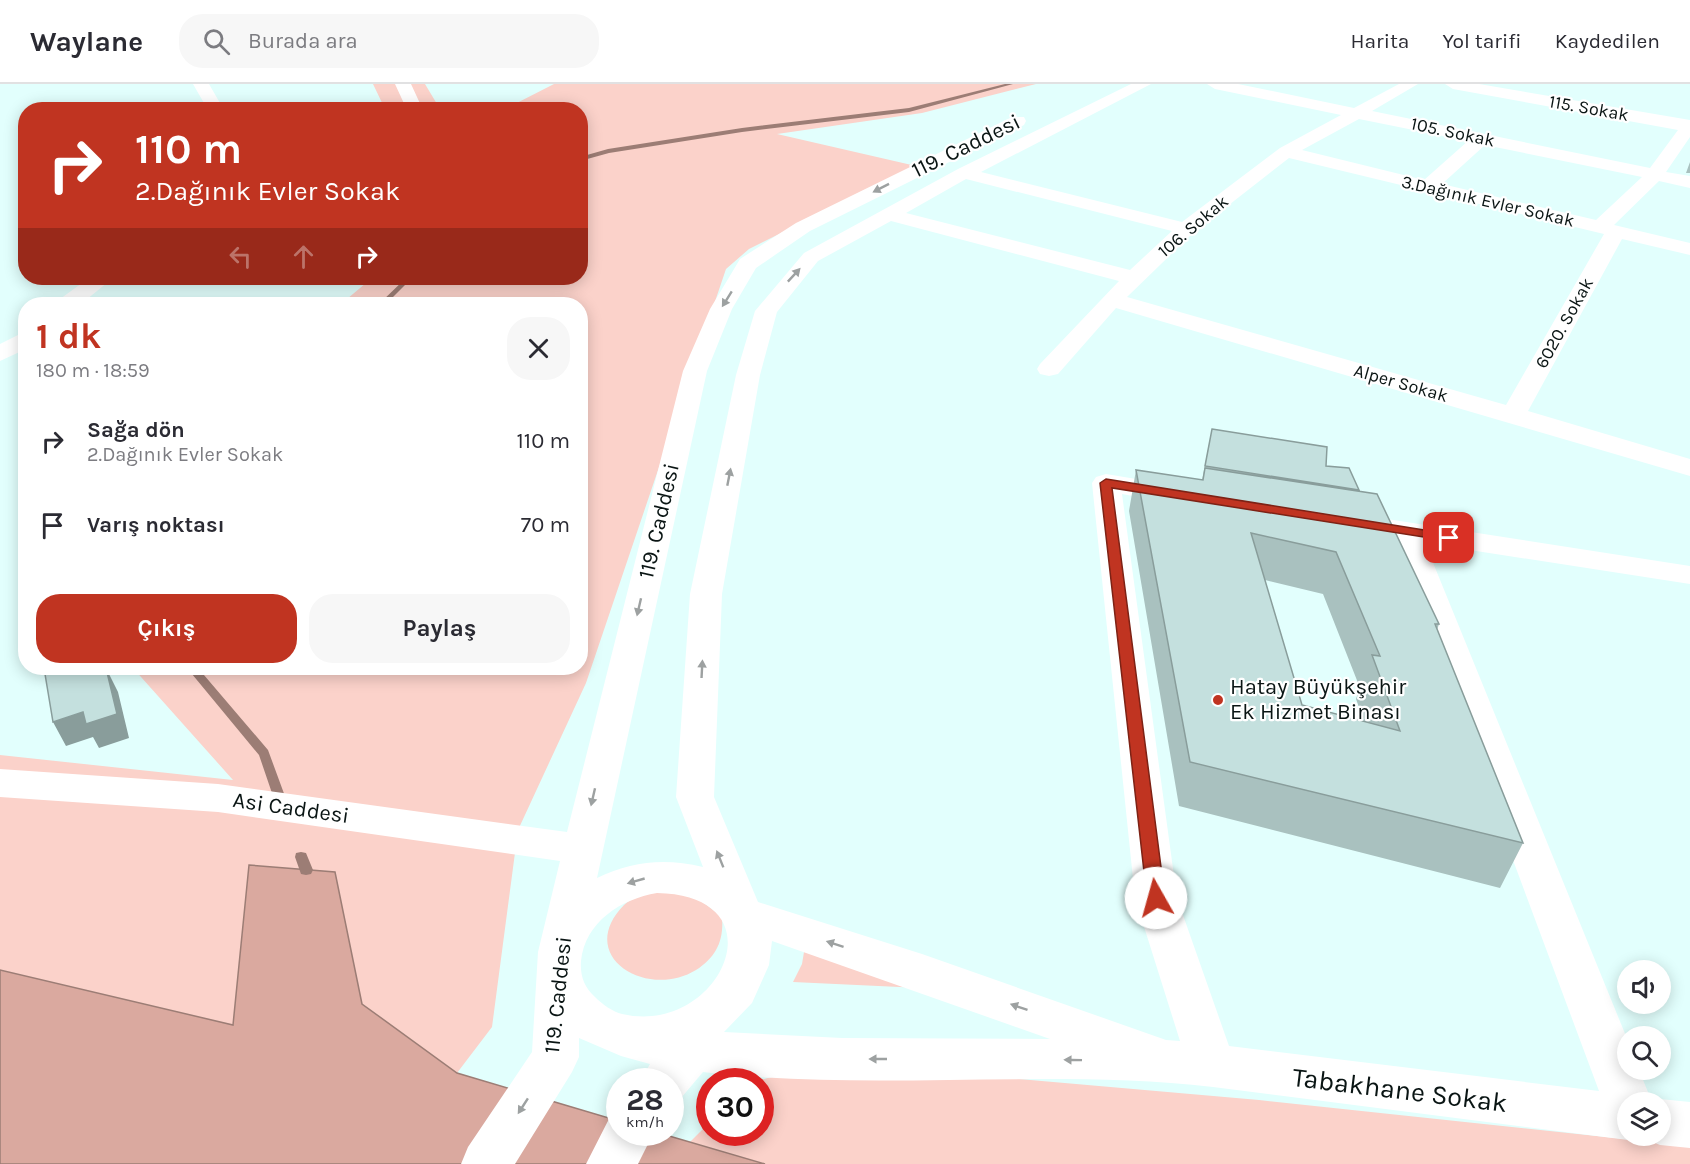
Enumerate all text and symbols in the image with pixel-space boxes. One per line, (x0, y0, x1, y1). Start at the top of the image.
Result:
search box (179, 14, 599, 68)
text: Waylane (30, 25, 143, 58)
icon: search (200, 25, 233, 58)
text: Burada ara (248, 28, 358, 54)
text: Harita (1350, 29, 1409, 53)
text: Yol tarifi (1442, 29, 1522, 53)
text: Kaydedilen (1555, 29, 1660, 53)
street label: 115. Sokak (1547, 90, 1631, 126)
street label: 119. Caddesi (907, 109, 1025, 183)
street label: 105. Sokak (1409, 112, 1497, 152)
text: 110 m (135, 124, 242, 174)
icon: right (36, 126, 114, 204)
street label: 3.Dağınık Evler Sokak (1399, 170, 1577, 232)
text: 2.Dağınık Evler Sokak (135, 175, 400, 207)
one-way arrow (873, 183, 890, 192)
street label: 106. Sokak (1153, 190, 1233, 262)
icon: left (224, 240, 257, 273)
icon: ahead (287, 240, 320, 273)
icon: right (350, 240, 383, 273)
one-way arrow (787, 268, 801, 282)
street label: 6020. Sokak (1530, 274, 1598, 372)
one-way arrow (721, 291, 732, 307)
text: 1 dk (36, 315, 101, 357)
button: close (507, 317, 570, 380)
text: 180 m · 18:59 (36, 359, 150, 382)
street label: Alper Sokak (1351, 359, 1451, 407)
text: Sağa dön (87, 417, 185, 443)
icon: right (36, 425, 69, 458)
text: 110 m (517, 428, 570, 454)
text: 2.Dağınık Evler Sokak (87, 443, 283, 466)
street label: 119. Caddesi (633, 461, 685, 581)
one-way arrow (725, 467, 734, 486)
icon: arrive (36, 509, 69, 542)
text: Varış noktası (87, 512, 225, 538)
text: 70 m (521, 512, 570, 538)
pin (1423, 512, 1474, 563)
icon: arrive (1432, 521, 1465, 554)
button: Çıkış (36, 594, 297, 663)
button: Paylaş (309, 594, 570, 663)
one-way arrow (633, 598, 643, 616)
one-way arrow (697, 660, 706, 679)
place label: Hatay Büyükşehir Ek Hizmet Binası (1230, 674, 1406, 725)
marker: Hatay Büyükşehir Ek Hizmet Binası (1211, 693, 1225, 707)
street label: Asi Caddesi (231, 787, 351, 829)
one-way arrow (588, 787, 598, 806)
one-way arrow (715, 850, 725, 868)
position arrow (1124, 866, 1188, 930)
one-way arrow (627, 877, 645, 886)
street label: 119. Caddesi (539, 935, 577, 1055)
one-way arrow (826, 939, 844, 948)
map controls (1617, 960, 1671, 1146)
button: sound (1617, 960, 1671, 1014)
one-way arrow (1010, 1001, 1028, 1011)
button: search (1617, 1026, 1671, 1080)
one-way arrow (868, 1054, 887, 1064)
one-way arrow (1063, 1055, 1082, 1065)
street label: Tabakhane Sokak (1291, 1061, 1509, 1119)
speed limit sign: 30 (696, 1068, 774, 1146)
text: 28 (626, 1082, 664, 1118)
button: layers (1617, 1092, 1671, 1146)
one-way arrow (518, 1098, 529, 1114)
text: km/h (626, 1113, 664, 1131)

